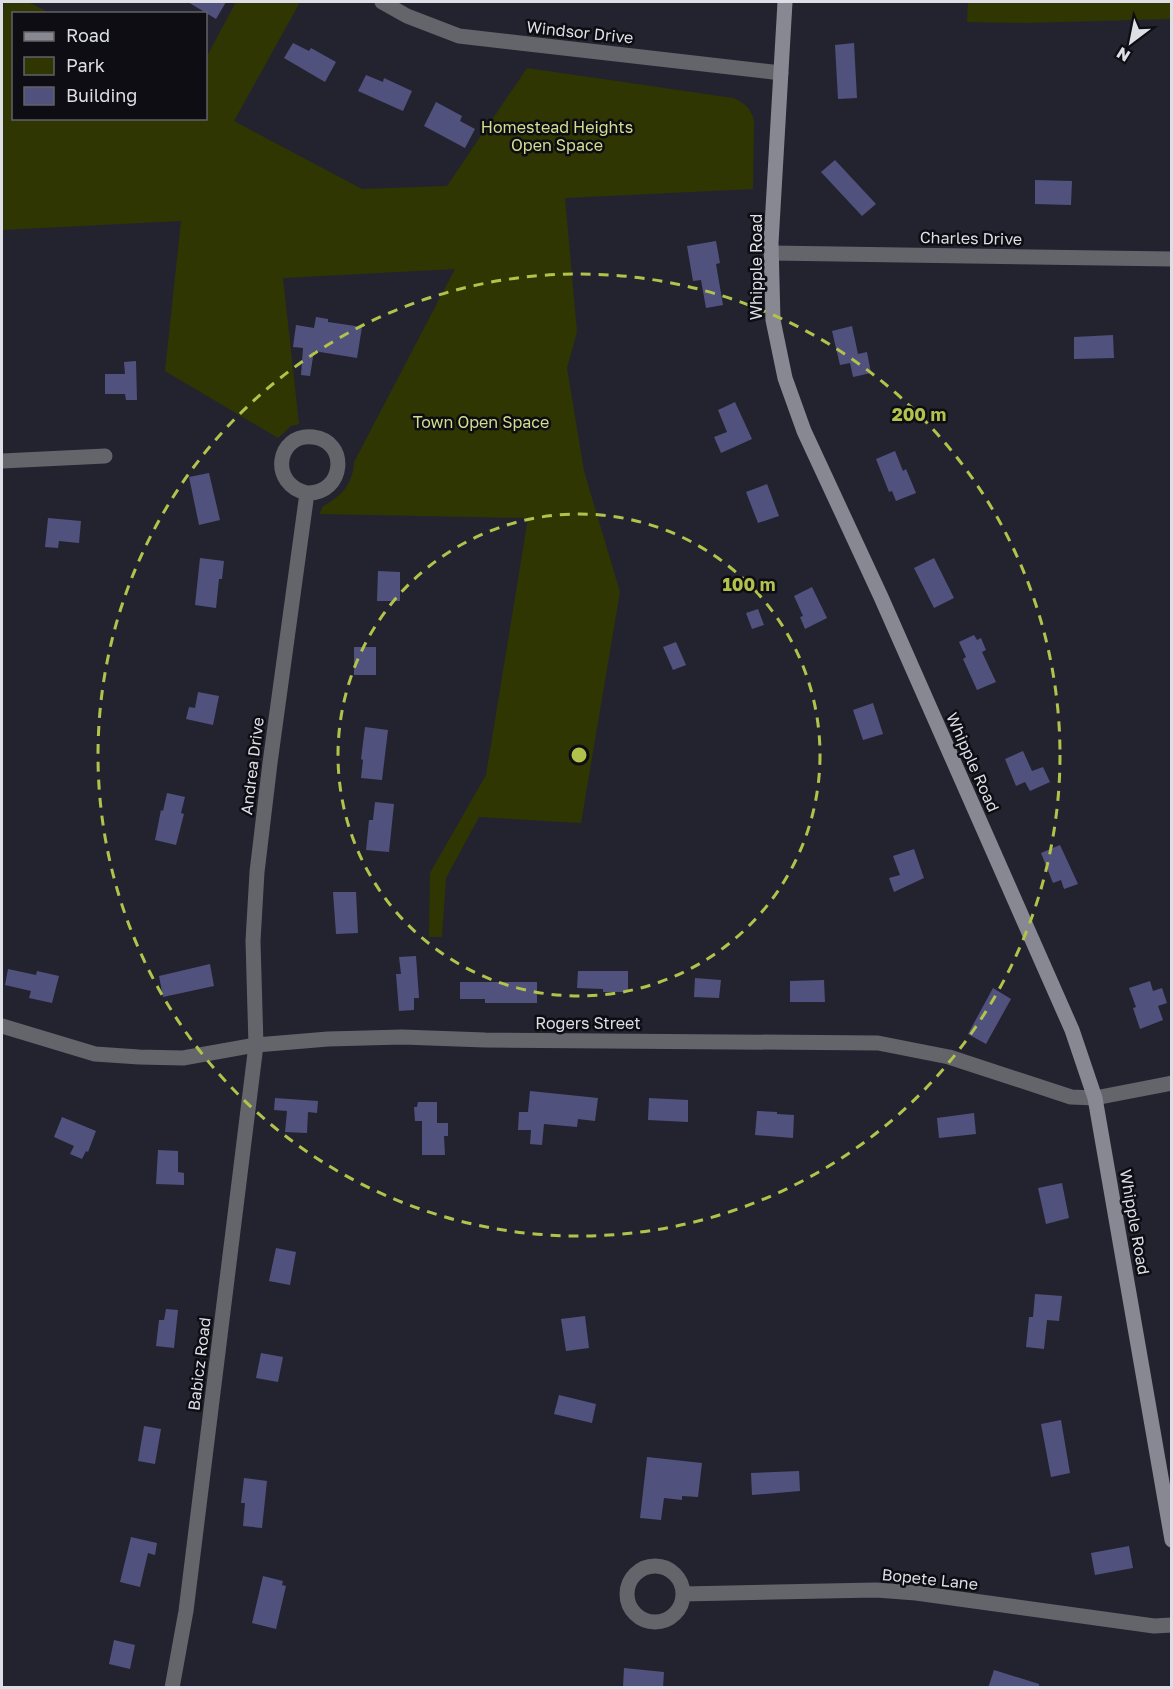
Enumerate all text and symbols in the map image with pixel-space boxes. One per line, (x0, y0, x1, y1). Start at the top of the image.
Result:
legend (12, 12, 207, 120)
north arrow (1101, 12, 1161, 72)
street label: Windsor Drive (526, 16, 634, 48)
text: Road (66, 24, 110, 46)
text: N (1113, 43, 1134, 66)
text: Park (66, 54, 105, 76)
text: Building (66, 84, 137, 106)
park label: Homestead Heights Open Space (481, 117, 633, 155)
street label: Whipple Road (746, 214, 766, 320)
street label: Charles Drive (920, 227, 1022, 249)
text: 200 m (892, 403, 946, 425)
park label: Town Open Space (413, 412, 549, 432)
text: 100 m (723, 573, 775, 595)
street label: Whipple Road (942, 709, 1004, 815)
street label: Andrea Drive (236, 716, 268, 816)
centre of rings (569, 745, 589, 765)
street label: Rogers Street (535, 1013, 641, 1033)
street label: Whipple Road (1116, 1168, 1154, 1276)
street label: Babicz Road (183, 1316, 215, 1412)
street label: Bopete Lane (881, 1564, 979, 1594)

